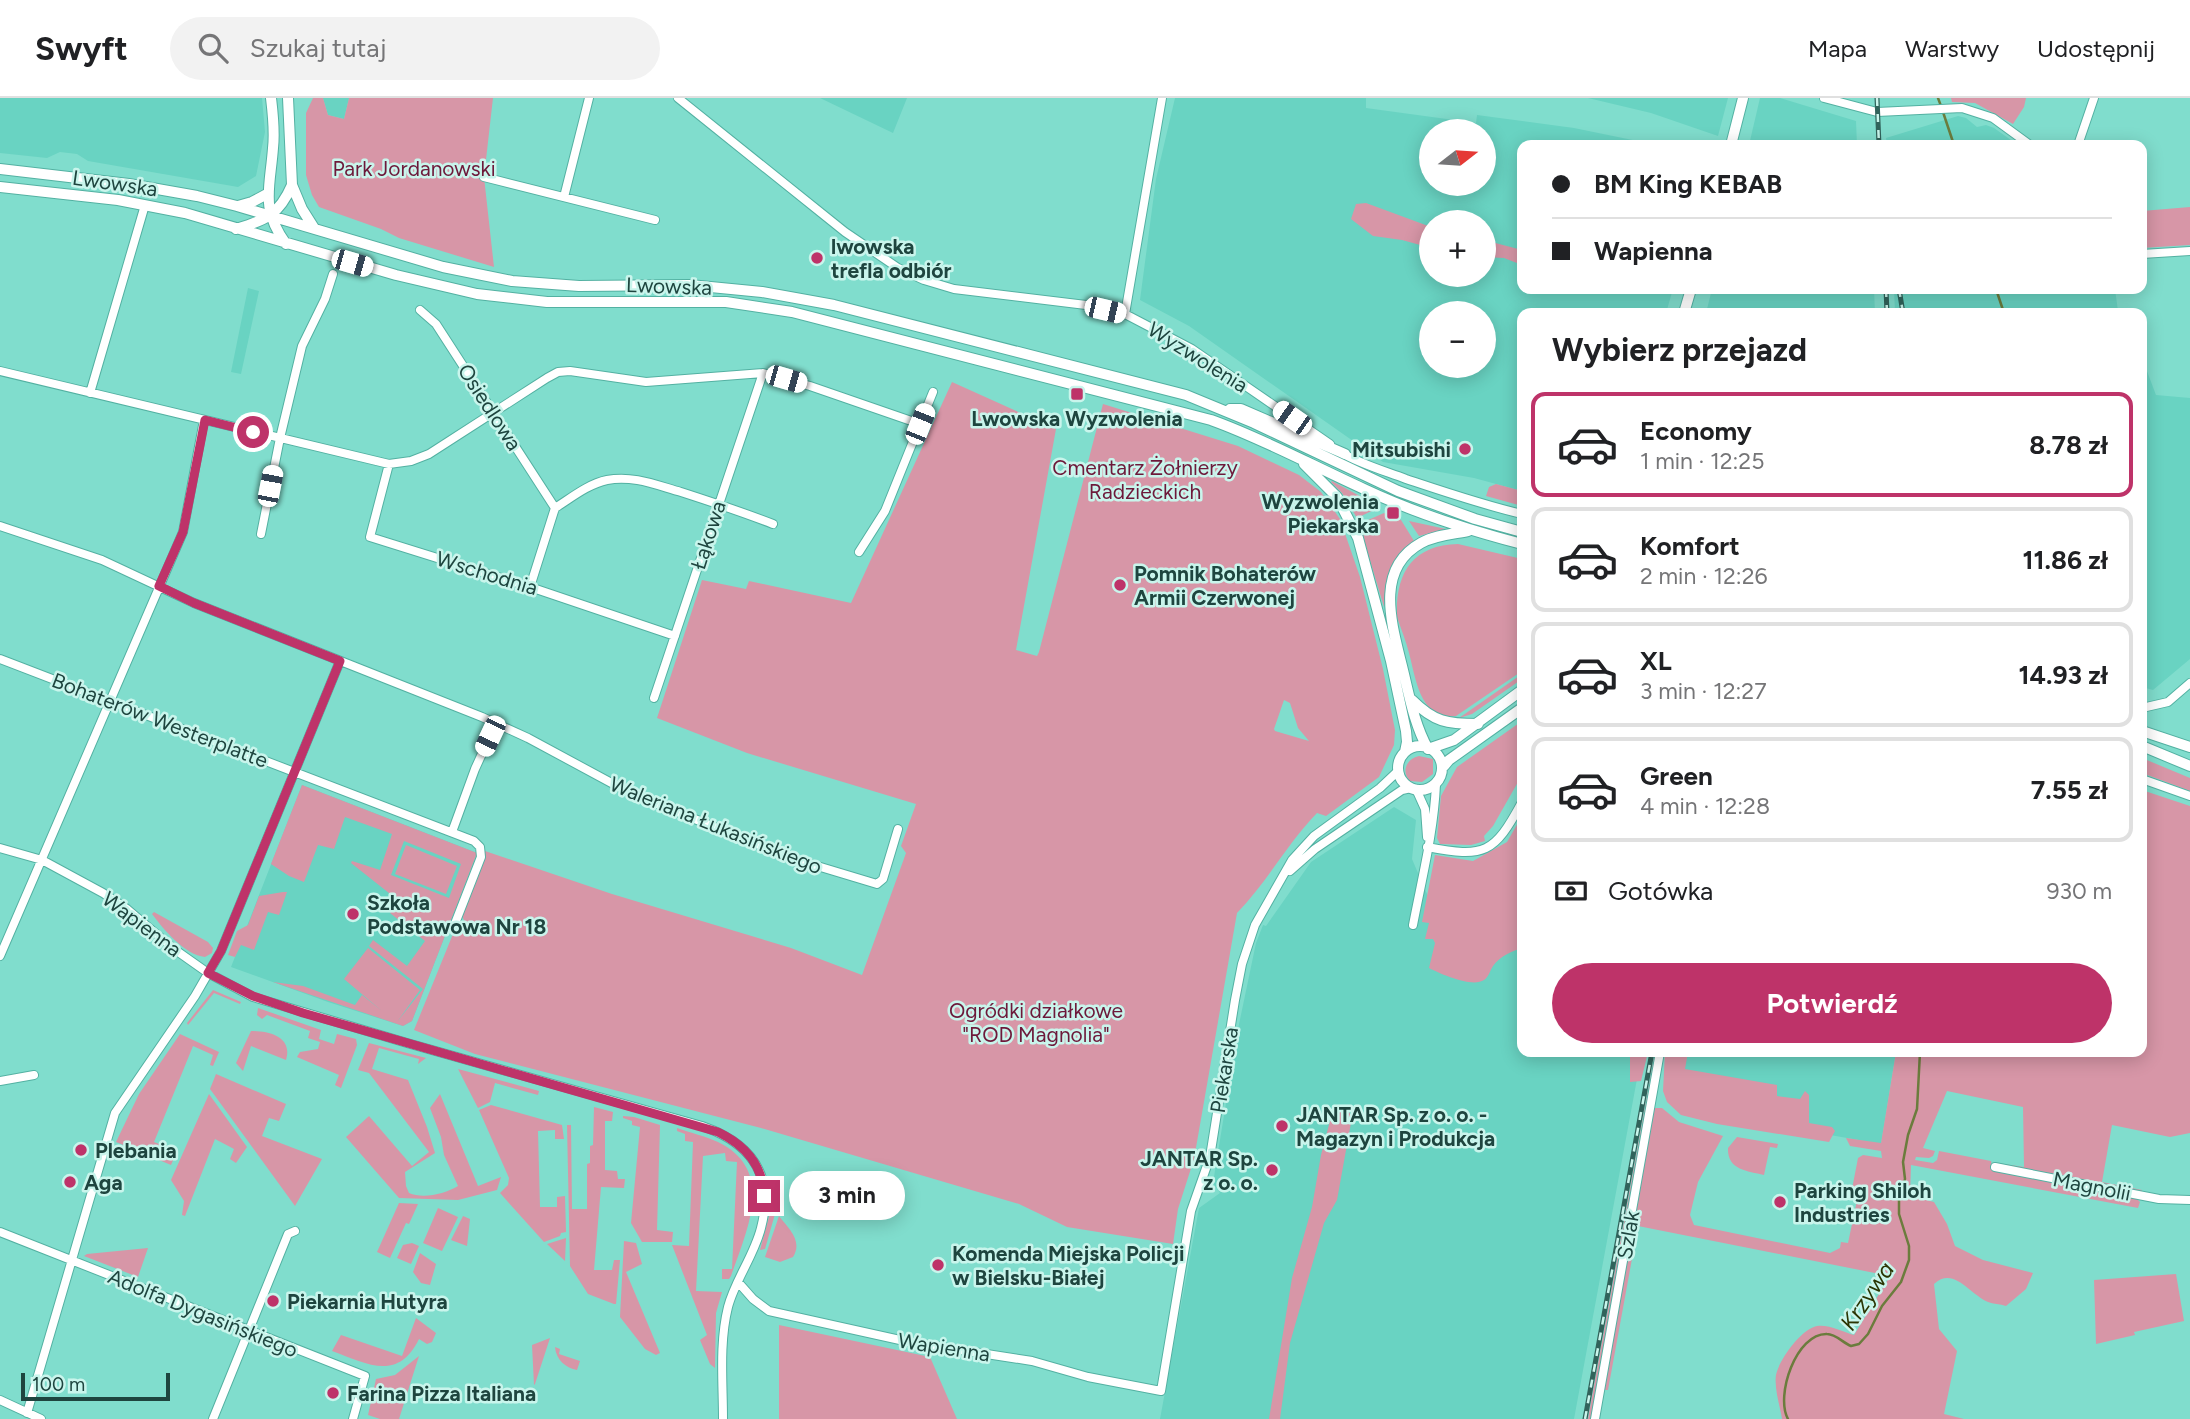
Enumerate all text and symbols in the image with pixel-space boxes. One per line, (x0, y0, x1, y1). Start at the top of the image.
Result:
search box (170, 17, 660, 80)
text: Swyft (35, 29, 128, 68)
icon: search (194, 29, 232, 67)
text: Szukaj tutaj (250, 32, 386, 64)
text: Mapa (1808, 34, 1867, 63)
text: Warstwy (1905, 34, 1999, 63)
text: Udostępnij (2037, 34, 2155, 63)
north arrow (1419, 119, 1496, 196)
map controls (1419, 119, 1496, 378)
park label: Park Jordanowski (332, 156, 496, 181)
street label: Lwowska (71, 165, 159, 201)
text: BM King KEBAB (1594, 168, 1782, 200)
button: + (1419, 210, 1496, 287)
place label: lwowska trefla odbiór (831, 234, 952, 283)
text: Wapienna (1594, 235, 1713, 267)
car (329, 247, 376, 279)
marker: lwowska trefla odbiór (809, 250, 825, 266)
street label: Lwowska (626, 272, 712, 300)
car (1083, 295, 1128, 325)
button: − (1419, 301, 1496, 378)
street label: Wyzwolenia (1143, 316, 1253, 398)
text: Wybierz przejazd (1552, 331, 1807, 369)
street label: Osiedlowa (453, 359, 527, 455)
car (763, 363, 810, 395)
marker: Lwowska Wyzwolenia (1069, 386, 1085, 402)
car (1269, 397, 1316, 439)
car (903, 401, 938, 447)
place label: Lwowska Wyzwolenia (971, 406, 1183, 431)
icon: car (1556, 413, 1619, 476)
text: Economy (1640, 415, 1752, 447)
route start (237, 416, 269, 448)
text: 8.78 zł (2029, 429, 2108, 461)
place label: Mitsubishi (1352, 437, 1451, 462)
marker: Mitsubishi (1457, 441, 1473, 457)
text: 1 min · 12:25 (1640, 447, 1764, 475)
park label: Cmentarz Żołnierzy Radzieckich (1052, 455, 1238, 504)
car (256, 463, 285, 509)
place label: Wyzwolenia Piekarska (1261, 489, 1379, 538)
street label: Łąkowa (685, 498, 731, 572)
marker: Wyzwolenia Piekarska (1385, 505, 1401, 521)
icon: car (1556, 528, 1619, 591)
text: Komfort (1640, 530, 1740, 562)
text: 11.86 zł (2023, 544, 2108, 576)
street label: Wschodnia (433, 546, 541, 600)
place label: Pomnik Bohaterów Armii Czerwonej (1134, 561, 1316, 610)
text: 2 min · 12:26 (1640, 562, 1768, 590)
marker: Pomnik Bohaterów Armii Czerwonej (1112, 577, 1128, 593)
icon: car (1556, 643, 1619, 706)
text: XL (1640, 645, 1672, 677)
text: 14.93 zł (2019, 659, 2108, 691)
street label: Bohaterów Westerplatte (48, 667, 272, 773)
text: 3 min · 12:27 (1640, 677, 1767, 705)
car (472, 713, 509, 759)
icon: car (1556, 758, 1619, 821)
text: Green (1640, 760, 1713, 792)
street label: Waleriana Łukasińskiego (606, 771, 826, 879)
text: 7.55 zł (2031, 774, 2108, 806)
text: 4 min · 12:28 (1640, 792, 1770, 820)
icon: cash (1552, 872, 1590, 910)
text: Gotówka (1608, 875, 1713, 907)
text: 930 m (2046, 877, 2112, 905)
street label: Wapienna (97, 886, 187, 962)
place label: Szkoła Podstawowa Nr 18 (367, 890, 546, 939)
marker: Szkoła Podstawowa Nr 18 (345, 906, 361, 922)
button: Potwierdź (1552, 963, 2112, 1043)
park label: Ogródki działkowe "ROD Magnolia" (949, 998, 1123, 1047)
street label: Piekarska (1205, 1025, 1243, 1115)
place label: JANTAR Sp. z o. o. - Magazyn i Produkcja (1296, 1102, 1495, 1151)
marker: JANTAR Sp. z o. o. - Magazyn i Produkcja (1274, 1118, 1290, 1134)
place label: Plebania (95, 1138, 177, 1163)
marker: Plebania (73, 1142, 89, 1158)
place label: JANTAR Sp. z o. o. (1140, 1146, 1258, 1195)
marker: JANTAR Sp. z o. o. (1264, 1162, 1280, 1178)
street label: Magnolii (2051, 1166, 2133, 1206)
place label: Aga (84, 1170, 123, 1195)
callout: 3 min (788, 1172, 904, 1220)
marker: Aga (62, 1174, 78, 1190)
place label: Parking Shiloh Industries (1794, 1178, 1932, 1227)
route end (748, 1180, 780, 1212)
text: 3 min (818, 1181, 876, 1209)
marker: Parking Shiloh Industries (1772, 1194, 1788, 1210)
street label: Szlak (1611, 1208, 1645, 1261)
place label: Komenda Miejska Policji w Bielsku-Białej (952, 1241, 1185, 1290)
water label: Krzywa (1834, 1256, 1900, 1336)
marker: Komenda Miejska Policji w Bielsku-Białej (930, 1257, 946, 1273)
street label: Adolfa Dygasińskiego (105, 1264, 301, 1362)
place label: Piekarnia Hutyra (287, 1289, 448, 1314)
marker: Piekarnia Hutyra (265, 1293, 281, 1309)
street label: Wapienna (896, 1327, 992, 1367)
scale bar (21, 1370, 170, 1402)
text: 100 m (32, 1373, 85, 1396)
place label: Farina Pizza Italiana (347, 1381, 536, 1406)
marker: Farina Pizza Italiana (325, 1385, 341, 1401)

